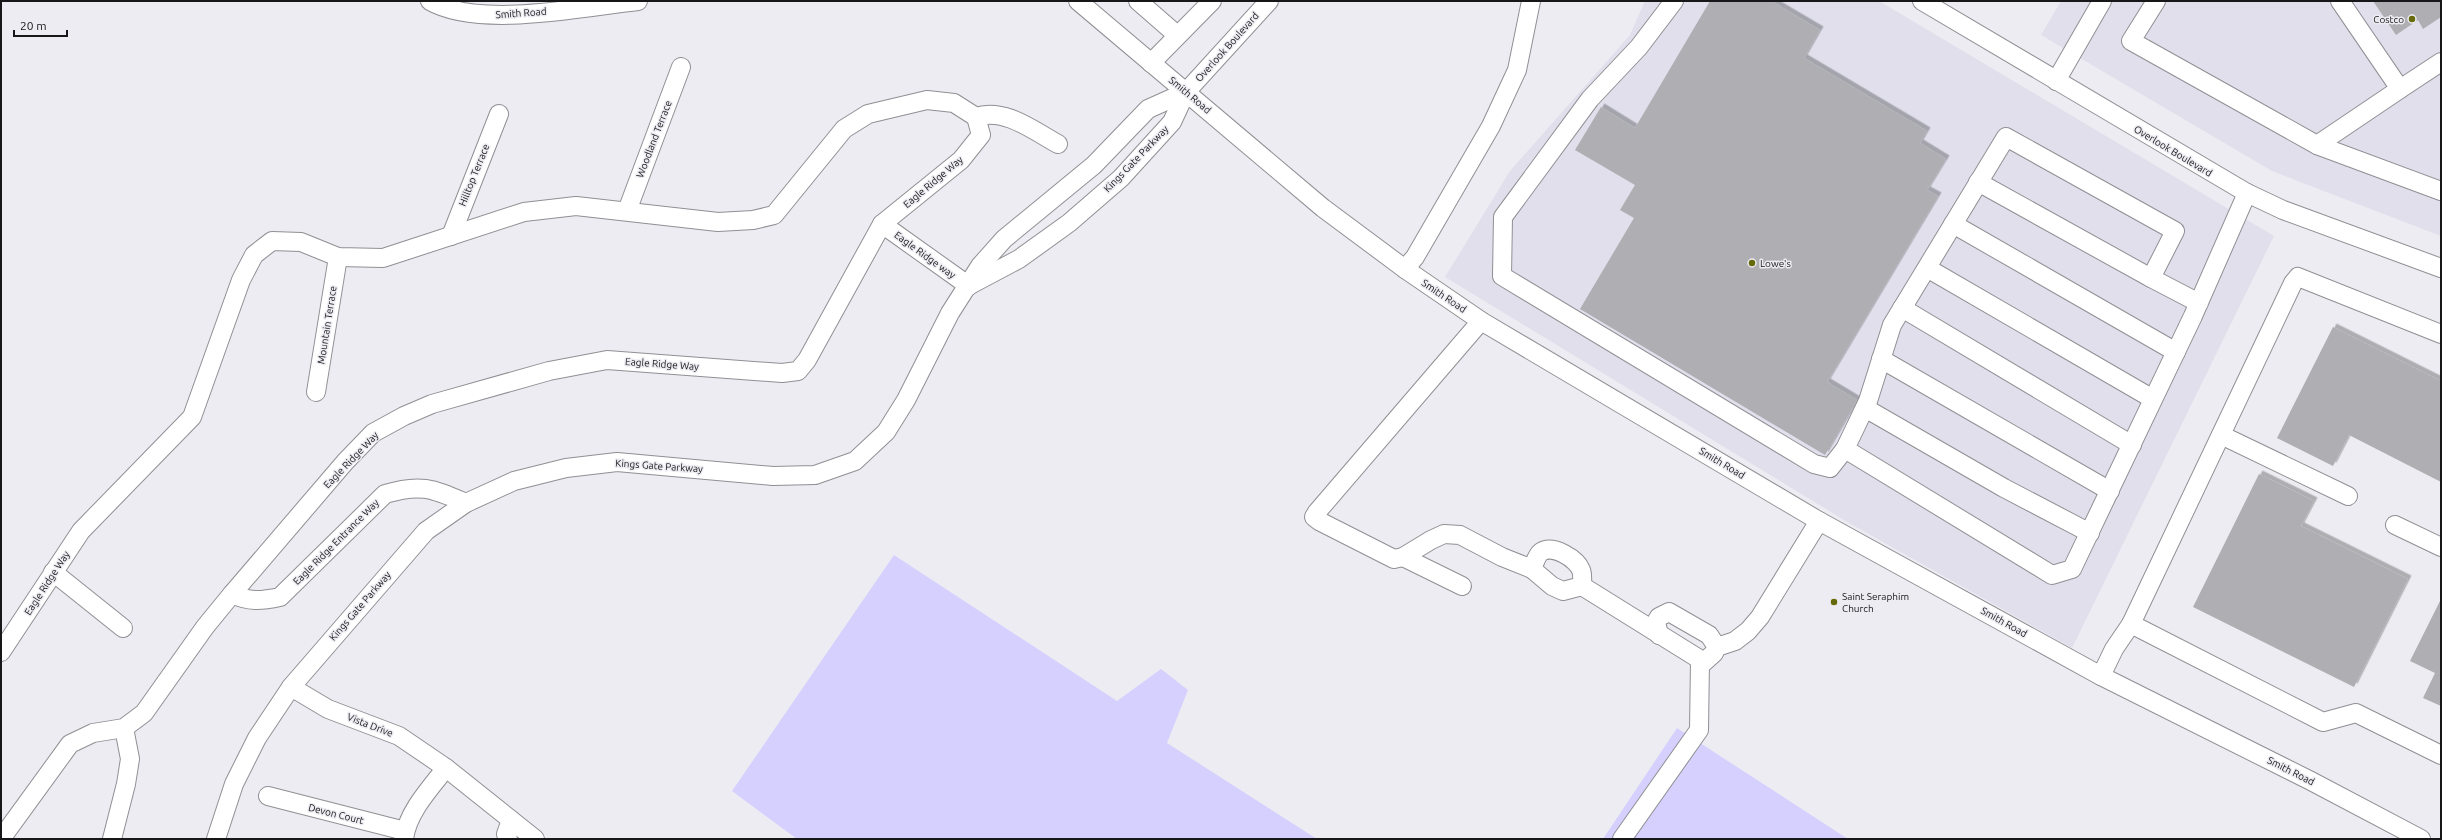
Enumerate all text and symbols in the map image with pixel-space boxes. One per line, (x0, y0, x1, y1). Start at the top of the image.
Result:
street label: Smith Road (495, 6, 547, 20)
street label: Overlook Boulevard (1193, 10, 1261, 84)
scale bar (14, 12, 67, 38)
place label: Costco (2373, 14, 2404, 25)
marker: Costco (2407, 14, 2417, 24)
text: 20 m (20, 19, 47, 32)
street label: Smith Road (1167, 74, 1213, 116)
street label: Woodland Terrace (634, 99, 674, 179)
street label: Kings Gate Parkway (1102, 123, 1171, 194)
street label: Overlook Boulevard (2132, 123, 2214, 179)
street label: Hilltop Terrace (457, 142, 491, 208)
street label: Eagle Ridge Way (901, 154, 965, 210)
street label: Eagle Ridge way (892, 229, 958, 281)
marker: Lowe's (1747, 258, 1757, 268)
place label: Lowe's (1760, 258, 1791, 269)
street label: Smith Road (1420, 277, 1468, 315)
street label: Mountain Terrace (315, 285, 339, 365)
street label: Eagle Ridge Way (625, 356, 699, 372)
street label: Eagle Ridge Way (321, 429, 381, 490)
street label: Smith Road (1697, 445, 1747, 481)
street label: Kings Gate Parkway (615, 457, 703, 475)
street label: Eagle Ridge Entrance Way (291, 497, 381, 587)
street label: Eagle Ridge Way (22, 549, 72, 617)
street label: Kings Gate Parkway (327, 569, 393, 643)
place label: Saint Seraphim Church (1842, 591, 1909, 614)
marker: Saint Seraphim Church (1829, 597, 1839, 607)
street label: Smith Road (1979, 605, 2029, 639)
street label: Vista Drive (345, 711, 395, 739)
street label: Smith Road (2266, 754, 2316, 788)
street label: Devon Court (307, 802, 365, 826)

